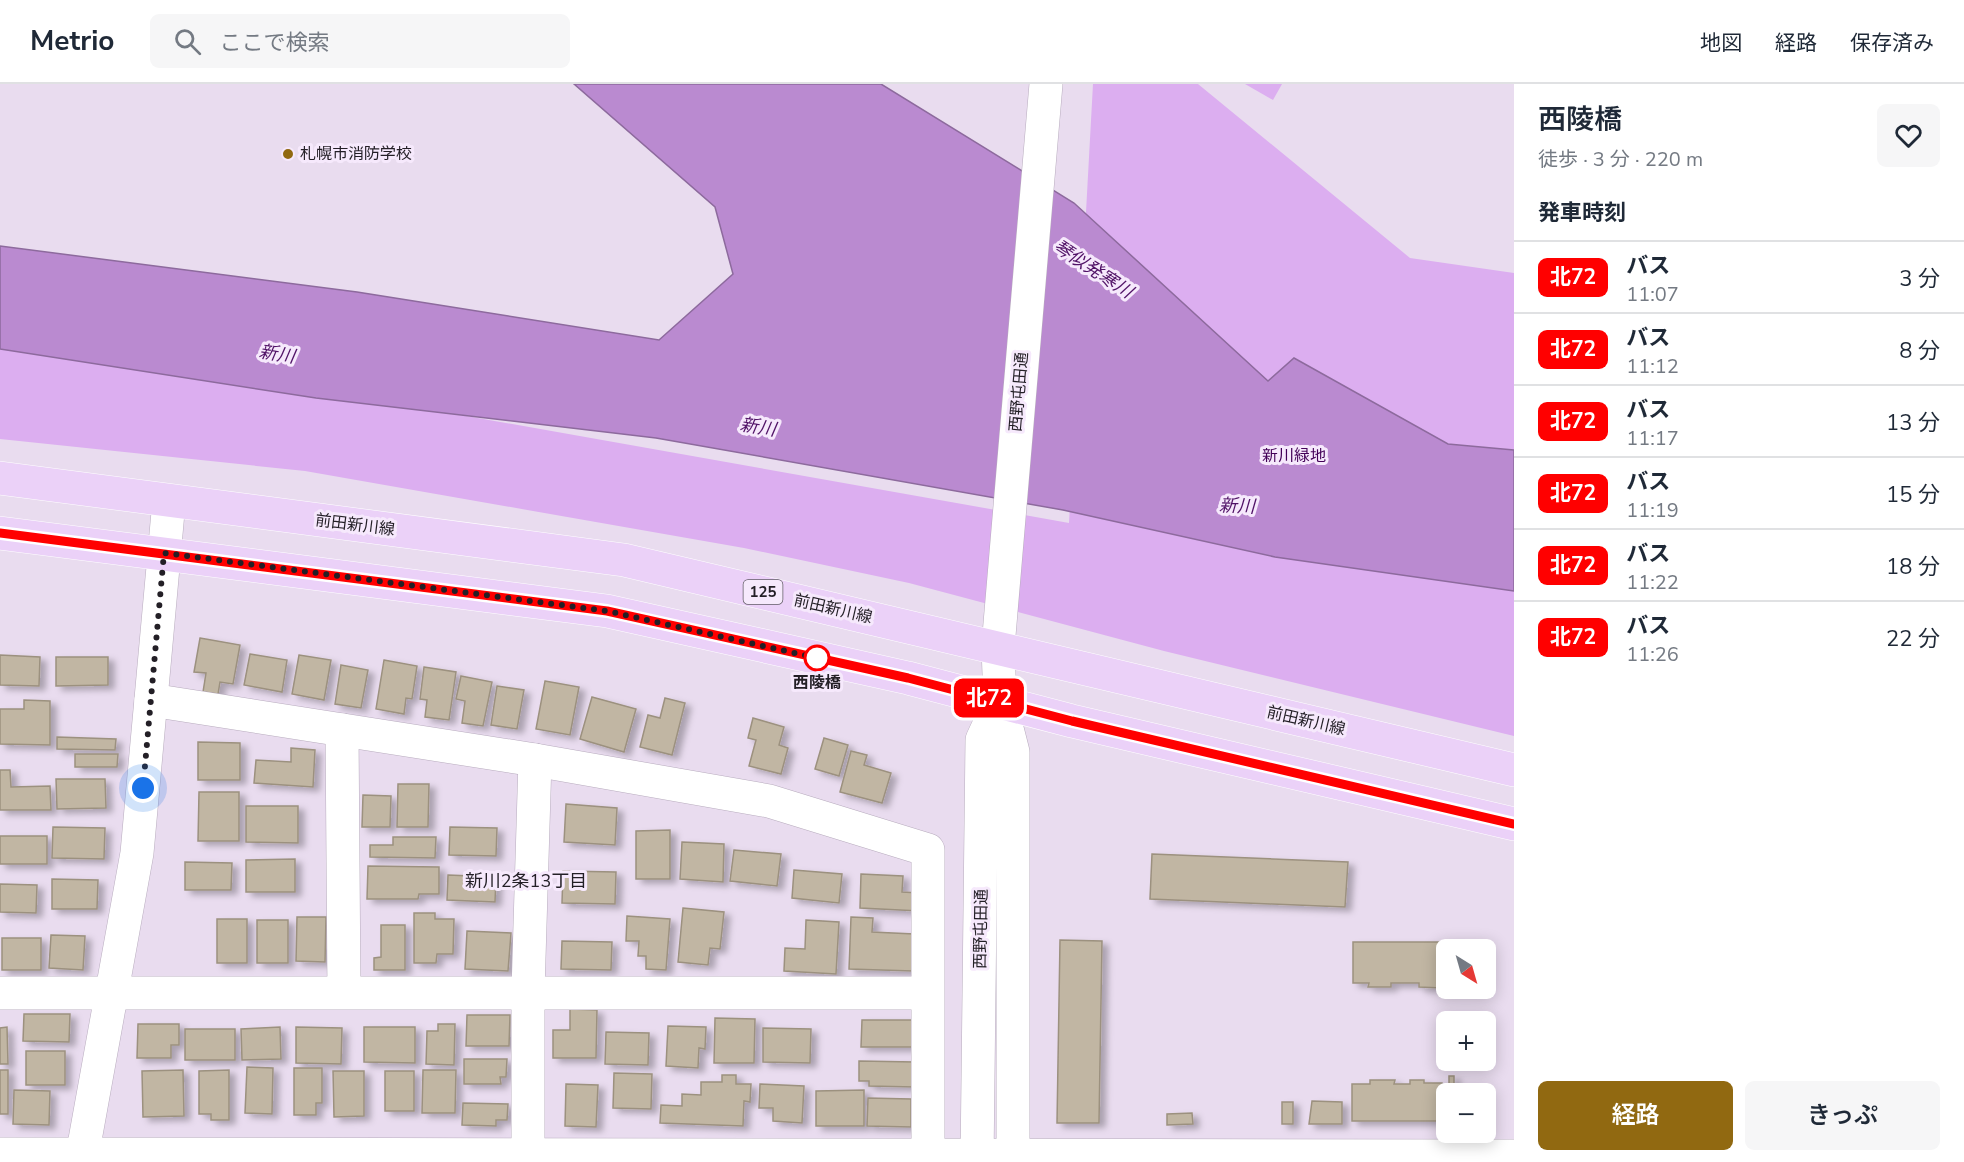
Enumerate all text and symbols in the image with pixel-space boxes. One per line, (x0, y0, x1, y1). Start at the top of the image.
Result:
search box (150, 14, 570, 68)
text: Metrio (30, 22, 114, 60)
icon: search (171, 25, 204, 58)
text: ここで検索 (219, 28, 329, 58)
text: 地図 (1700, 29, 1742, 57)
text: 経路 (1775, 29, 1817, 57)
text: 保存済み (1850, 29, 1934, 57)
text: 西陵橋 (1538, 101, 1622, 139)
button: heart (1877, 104, 1940, 167)
place label: 札幌市消防学校 (300, 143, 412, 165)
text: 徒歩 · 3 分 · 220 m (1538, 146, 1703, 173)
marker: 札幌市消防学校 (281, 147, 295, 161)
text: 発車時刻 (1538, 198, 1626, 228)
water label: 琴似発寒川 (1049, 234, 1139, 305)
text: バス (1626, 251, 1670, 281)
text: 北72 (1550, 263, 1596, 291)
text: 3 分 (1899, 264, 1940, 294)
text: 11:07 (1626, 281, 1679, 308)
text: バス (1626, 323, 1670, 353)
text: 北72 (1550, 335, 1596, 363)
text: 8 分 (1899, 336, 1940, 366)
water label: 新川 (257, 339, 299, 369)
street label: 西野屯田通 (1005, 351, 1033, 433)
text: 11:12 (1626, 353, 1679, 380)
text: バス (1626, 395, 1670, 425)
text: 北72 (1550, 407, 1596, 435)
text: 13 分 (1886, 408, 1940, 438)
water label: 新川 (738, 412, 780, 442)
text: 11:17 (1626, 425, 1679, 452)
park label: 新川緑地 (1262, 445, 1326, 467)
text: バス (1626, 467, 1670, 497)
text: 北72 (1550, 479, 1596, 507)
text: 15 分 (1886, 480, 1940, 510)
water label: 新川 (1219, 493, 1257, 519)
text: 11:19 (1626, 497, 1679, 524)
street label: 前田新川線 (314, 509, 396, 541)
text: バス (1626, 539, 1670, 569)
text: 北72 (1550, 551, 1596, 579)
text: 18 分 (1886, 552, 1940, 582)
text: 11:22 (1626, 569, 1679, 596)
road number: 125 (744, 580, 783, 604)
street label: 前田新川線 (792, 589, 874, 629)
text: バス (1626, 611, 1670, 641)
text: 北72 (1550, 623, 1596, 651)
text: 22 分 (1886, 624, 1940, 654)
text: 11:26 (1626, 641, 1679, 668)
marker: 西陵橋 (804, 645, 830, 671)
place label: 西陵橋 (793, 672, 841, 694)
line badge: 北72 (954, 678, 1024, 718)
text: 北72 (966, 684, 1012, 712)
street label: 前田新川線 (1265, 701, 1347, 741)
your location (128, 773, 158, 803)
district label: 新川2条13丁目 (465, 869, 587, 893)
street label: 西野屯田通 (969, 889, 993, 969)
north arrow (1436, 939, 1496, 999)
map controls (1436, 939, 1496, 1143)
button: + (1436, 1011, 1496, 1071)
button: 経路 (1538, 1081, 1733, 1150)
button: きっぷ (1745, 1081, 1940, 1150)
button: − (1436, 1083, 1496, 1143)

